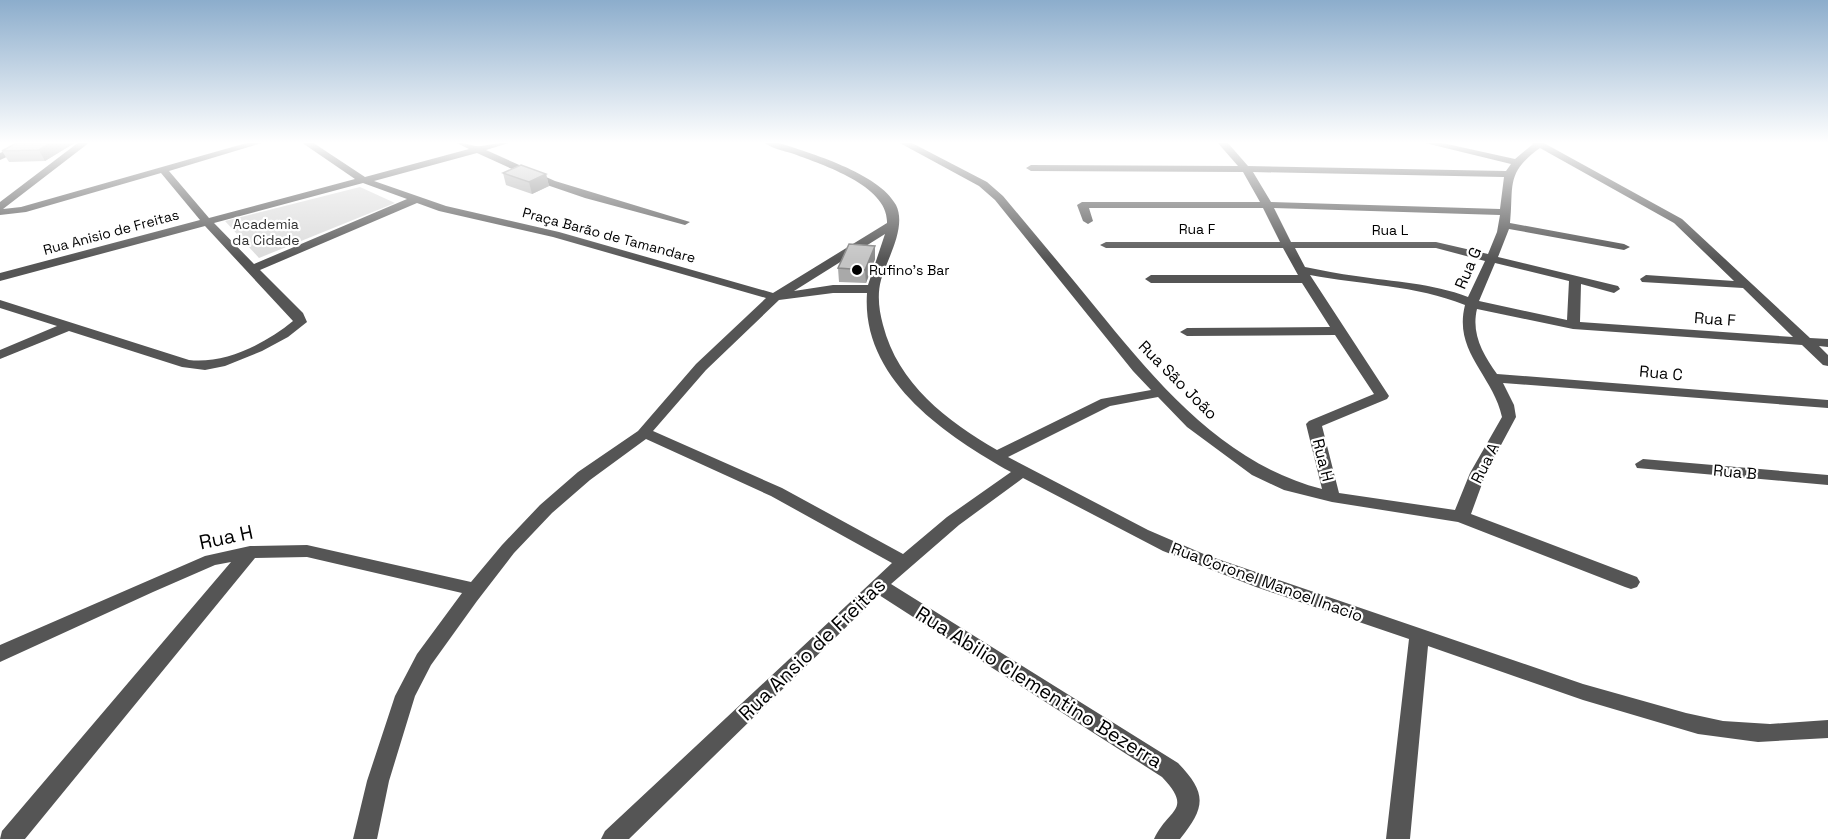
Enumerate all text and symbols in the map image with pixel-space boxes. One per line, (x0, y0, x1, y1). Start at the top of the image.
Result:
street label: Praça Barão de Tamandare (520, 203, 698, 267)
street label: Rua Anisio de Freitas (41, 205, 181, 259)
park label: Academia da Cidade (232, 215, 300, 249)
street label: Rua F (1179, 220, 1216, 238)
street label: Rua L (1372, 221, 1409, 239)
street label: Rua G (1450, 244, 1486, 292)
place label: Rufino's Bar (869, 261, 949, 279)
marker: Rufino's Bar (850, 263, 864, 277)
street label: Rua F (1693, 307, 1737, 331)
street label: Rua São João (1134, 336, 1222, 424)
street label: Rua C (1638, 361, 1684, 385)
street label: Rua H (1308, 436, 1338, 484)
street label: Rua A (1466, 439, 1504, 487)
street label: Rua B (1712, 460, 1758, 484)
street label: Rua H (197, 519, 255, 555)
street label: Rua Coronel Manoel Inacio (1168, 537, 1366, 627)
street label: Rua Ansio de Freitas (733, 572, 891, 726)
street label: Rua Abilio Clementino Bezerra (911, 600, 1167, 774)

